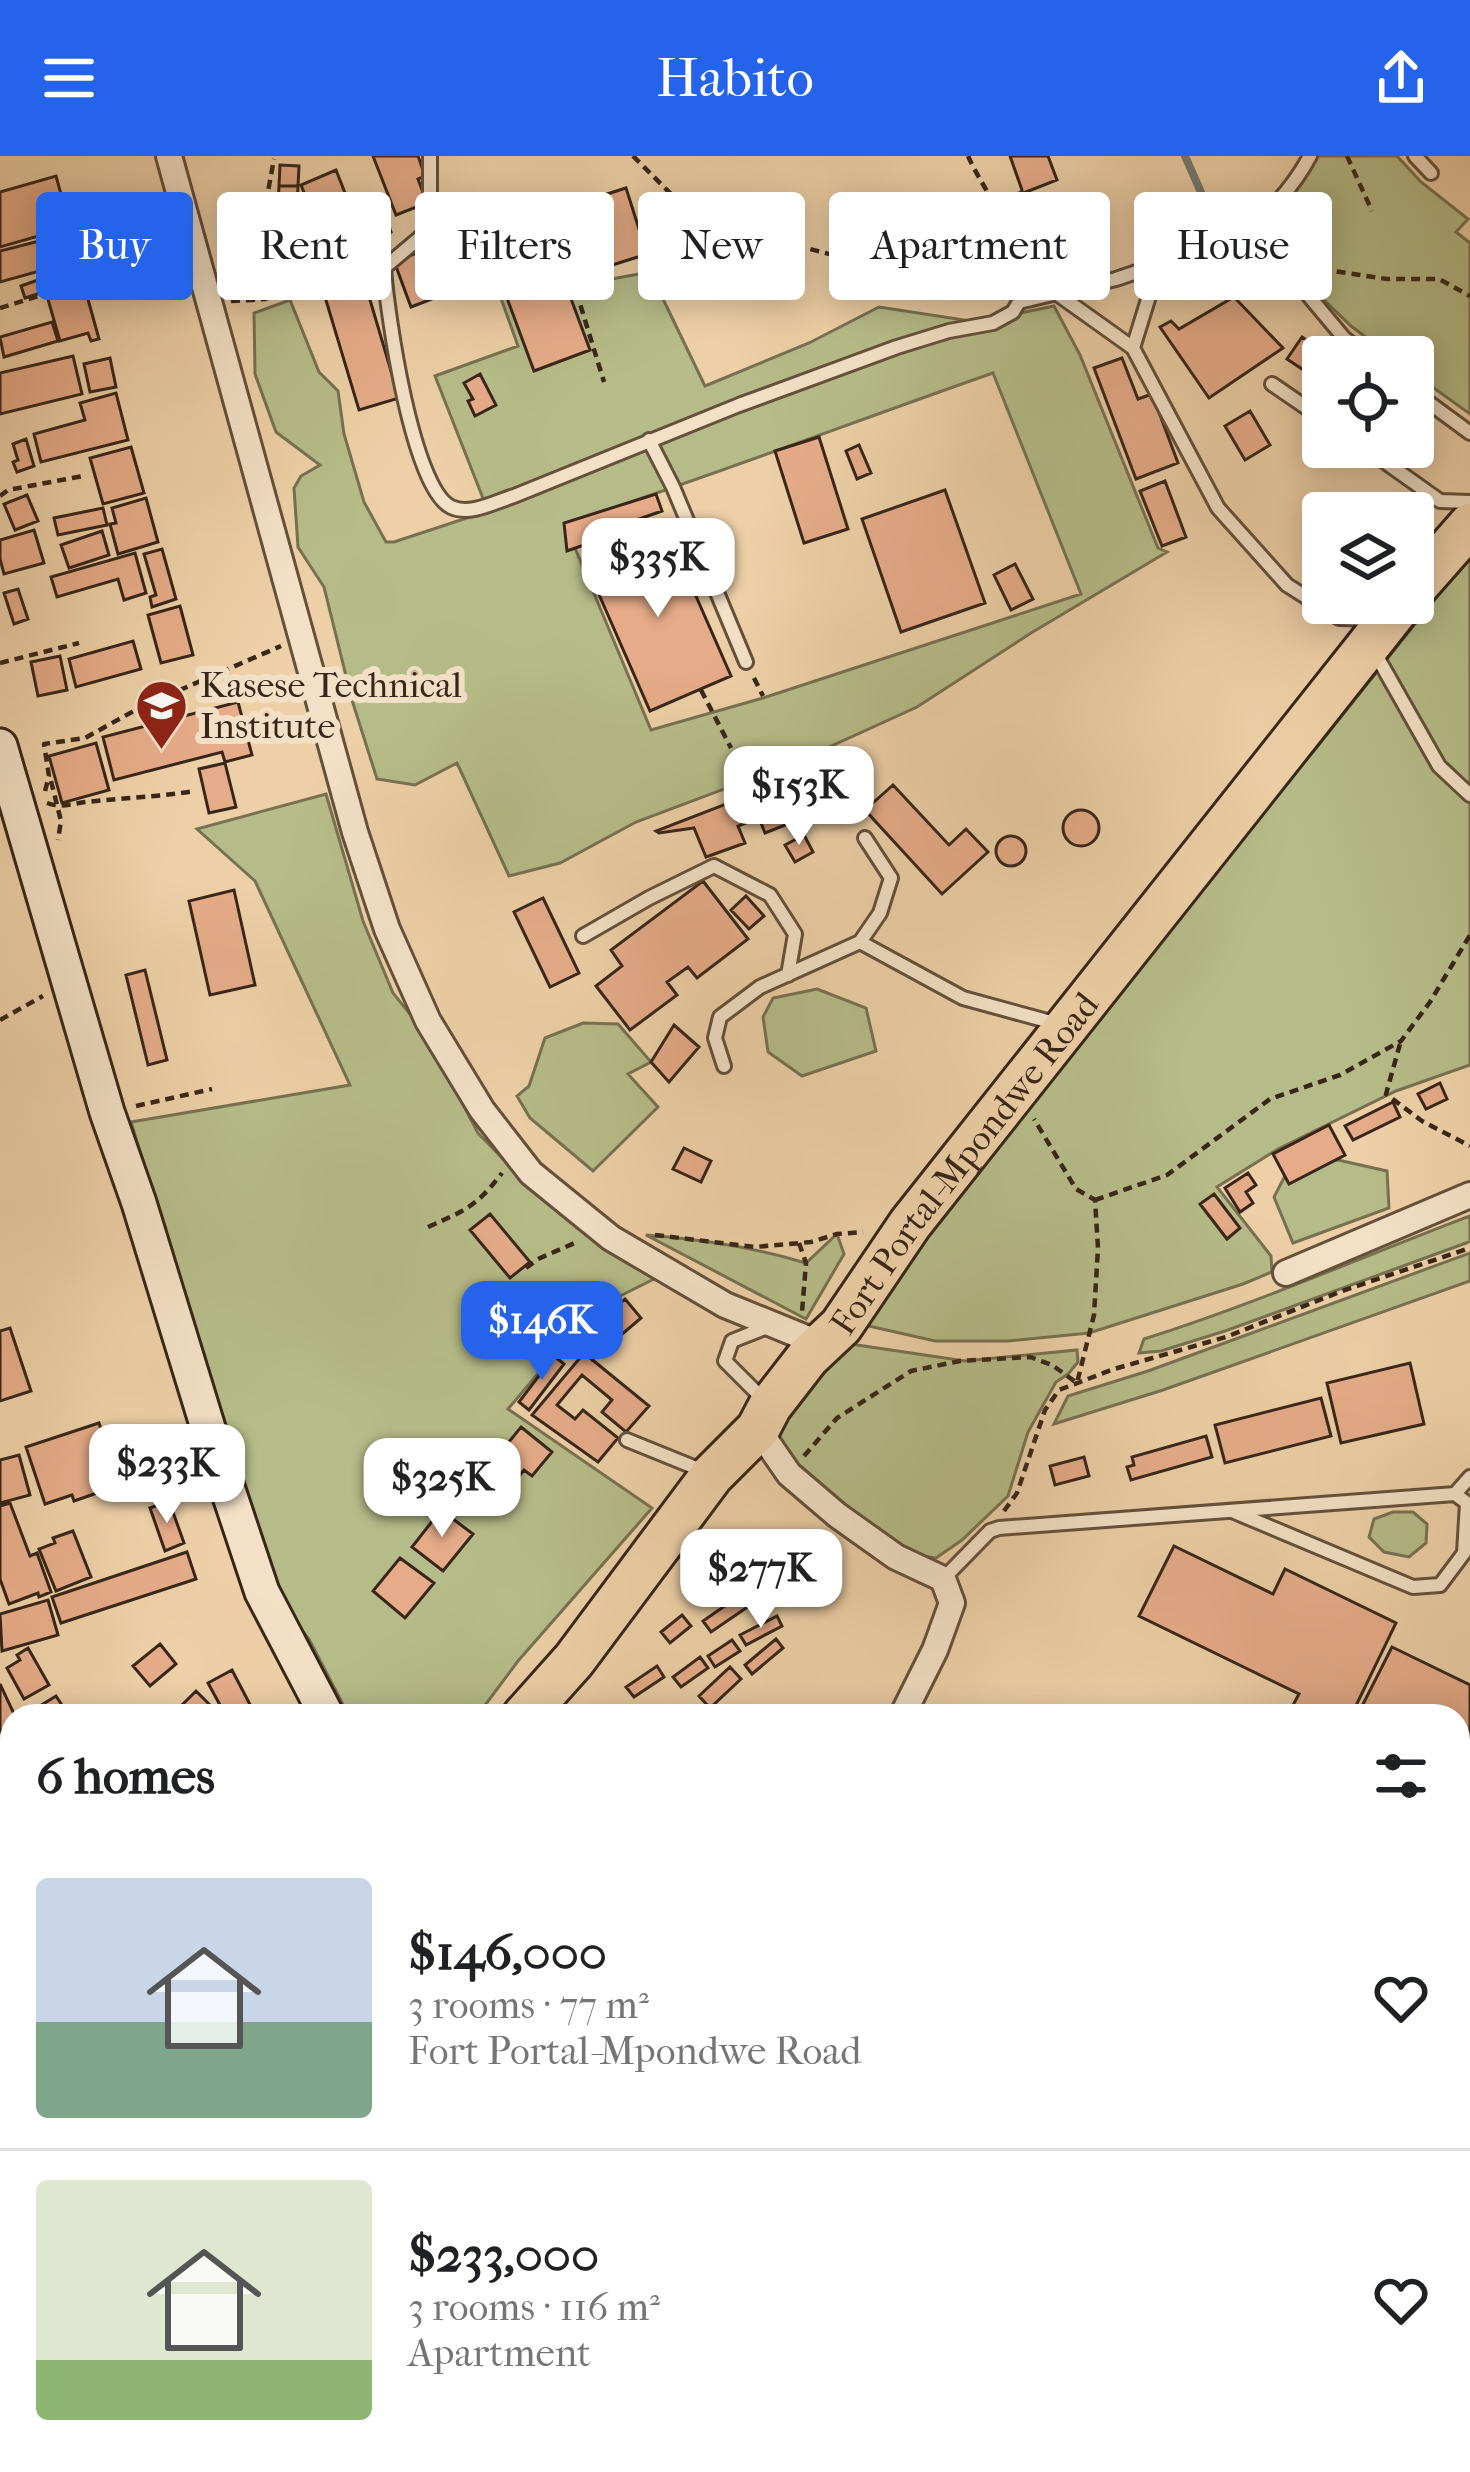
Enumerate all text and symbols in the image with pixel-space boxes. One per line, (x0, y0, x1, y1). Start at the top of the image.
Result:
icon: menu (36, 45, 102, 111)
icon: share (1368, 45, 1434, 111)
text: Habito (656, 47, 814, 110)
chip: Buy (36, 192, 193, 300)
chip: Rent (217, 192, 391, 300)
chip: Filters (415, 192, 614, 300)
chip: New (638, 192, 805, 300)
chip: Apartment (829, 192, 1110, 300)
chip: House (1134, 192, 1332, 300)
map controls (1302, 336, 1434, 624)
button: locate (1302, 336, 1434, 468)
button: layers (1302, 492, 1434, 624)
pin: $335K (574, 518, 742, 620)
text: $335K (609, 534, 707, 580)
place label: Kasese Technical Institute (200, 664, 462, 747)
school or university icon: Kasese Technical Institute (133, 677, 189, 751)
pin: $153K (715, 746, 883, 848)
text: $153K (751, 762, 847, 808)
street label: Fort Portal-Mpondwe Road (821, 984, 1108, 1343)
pin: $146K (458, 1281, 626, 1383)
text: $146K (488, 1297, 596, 1343)
pin: $233K (83, 1424, 251, 1526)
pin: $325K (358, 1438, 526, 1540)
text: $233K (116, 1440, 218, 1486)
text: $325K (391, 1454, 493, 1500)
pin: $277K (677, 1529, 845, 1631)
text: $277K (707, 1545, 815, 1591)
icon: filters (1368, 1743, 1434, 1809)
text: 6 homes (36, 1746, 215, 1806)
text: $146,000 (408, 1922, 607, 1982)
icon: home (132, 1926, 276, 2070)
icon: heart (1368, 1965, 1434, 2031)
text: 3 rooms · 77 m² (408, 1982, 649, 2028)
text: Fort Portal-Mpondwe Road (408, 2028, 861, 2074)
text: $233,000 (408, 2224, 599, 2284)
icon: home (132, 2228, 276, 2372)
icon: heart (1368, 2267, 1434, 2333)
text: 3 rooms · 116 m² (408, 2284, 660, 2330)
text: Apartment (408, 2330, 591, 2376)

